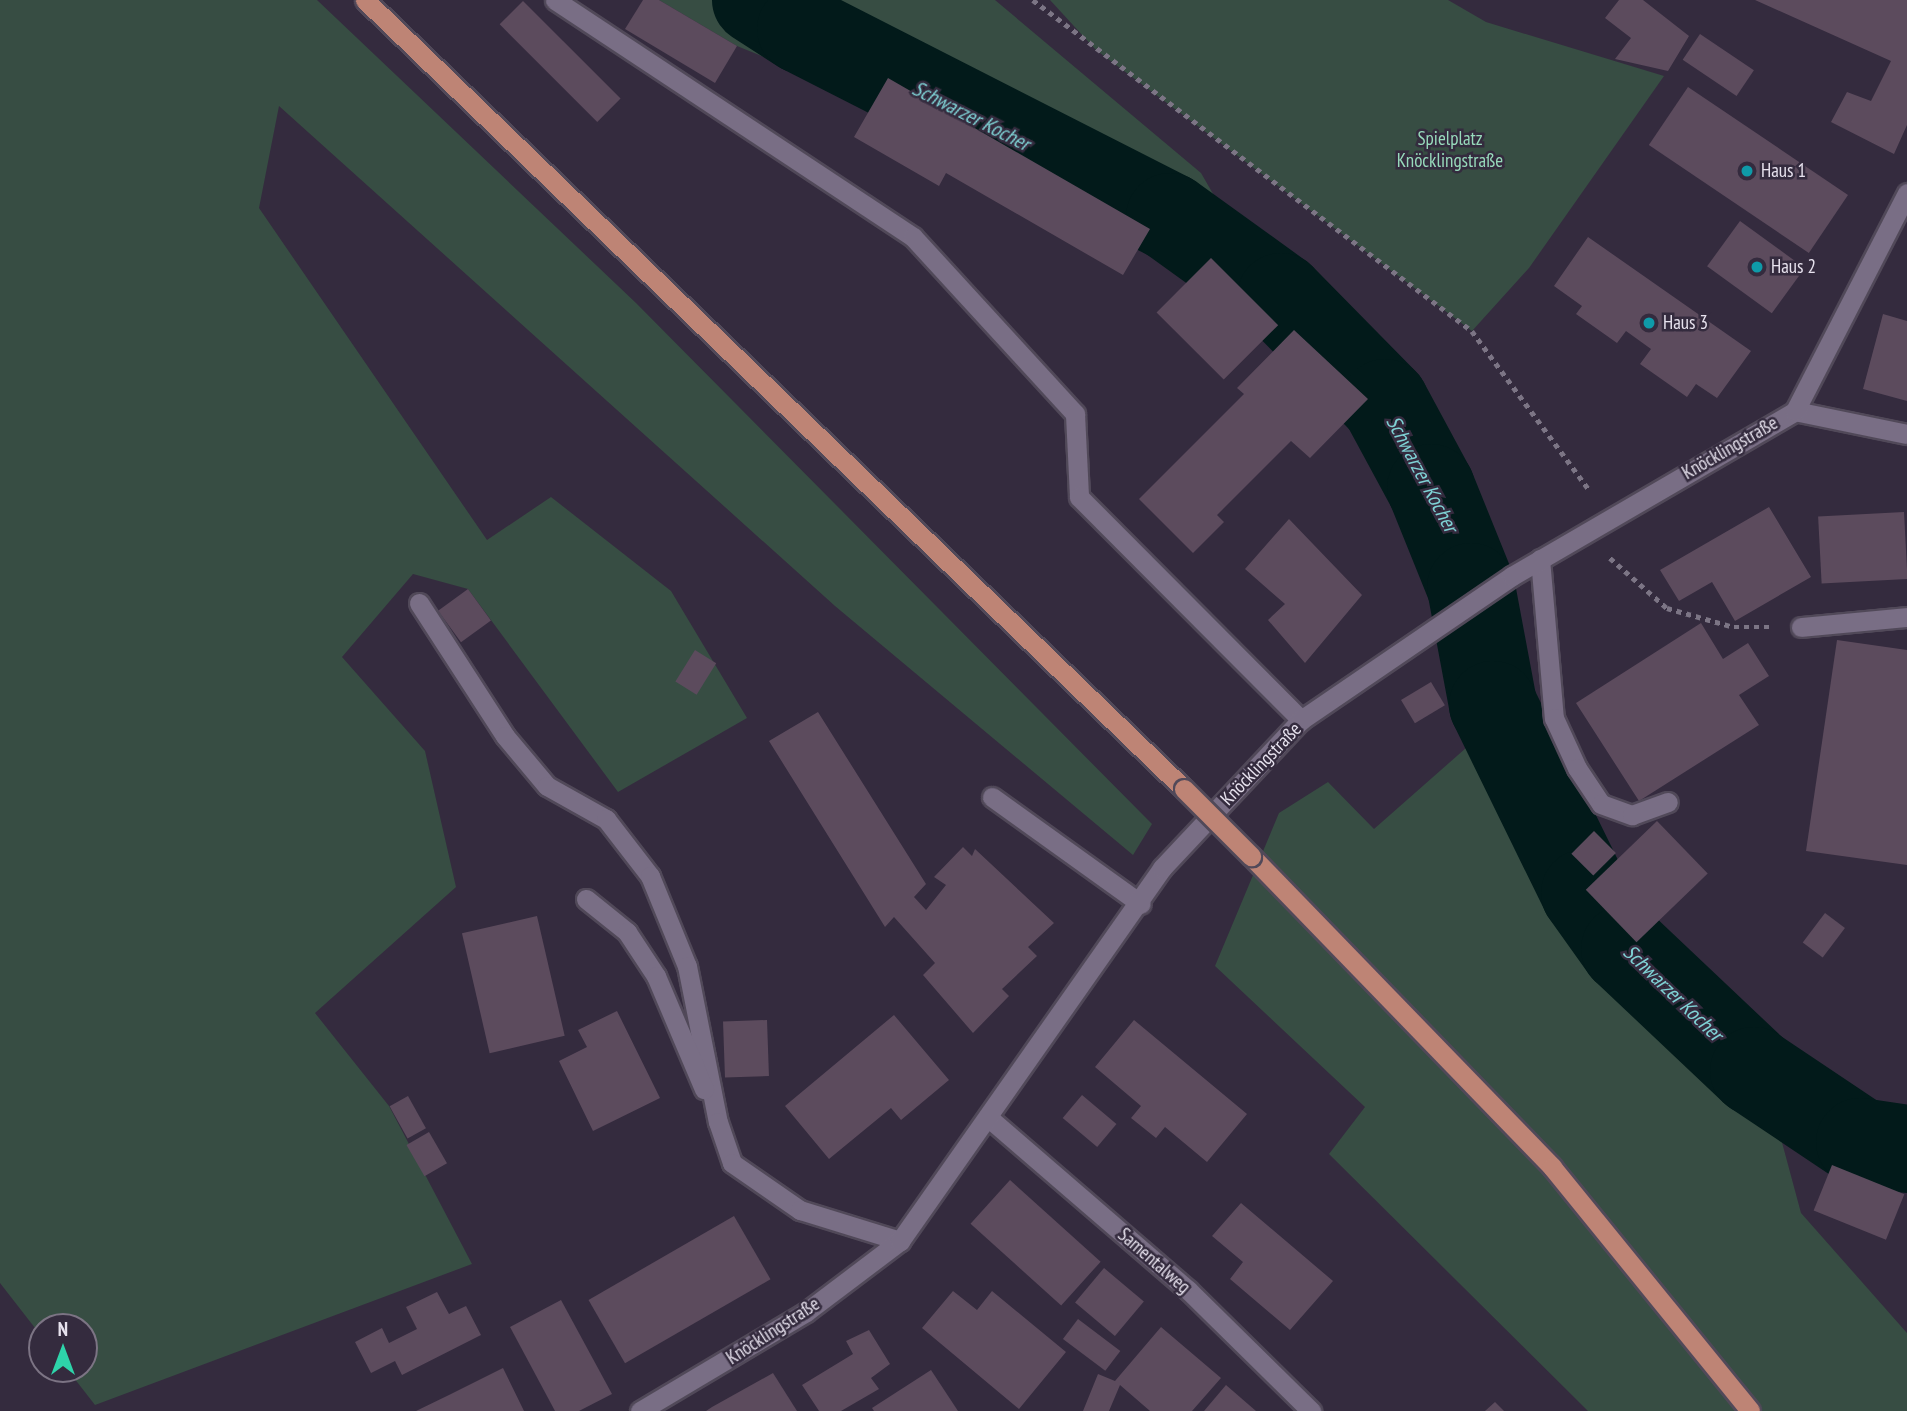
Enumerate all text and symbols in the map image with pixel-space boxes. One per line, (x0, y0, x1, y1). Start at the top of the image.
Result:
water label: Schwarzer Kocher (908, 76, 1034, 156)
park label: Spielplatz Knöcklingstraße (1397, 128, 1503, 172)
place label: Haus 1 (1761, 160, 1806, 182)
marker: Haus 1 (1739, 163, 1755, 179)
place label: Haus 2 (1771, 256, 1816, 278)
marker: Haus 2 (1749, 259, 1765, 275)
place label: Haus 3 (1663, 312, 1708, 334)
marker: Haus 3 (1641, 315, 1657, 331)
water label: Schwarzer Kocher (1381, 411, 1463, 537)
street label: Knöcklingstraße (1678, 412, 1782, 484)
street label: Knöcklingstraße (1216, 718, 1306, 810)
water label: Schwarzer Kocher (1618, 939, 1728, 1047)
street label: Samentalweg (1113, 1223, 1195, 1299)
street label: Knöcklingstraße (722, 1292, 824, 1370)
north arrow (28, 1313, 98, 1383)
text: N (58, 1317, 68, 1341)

